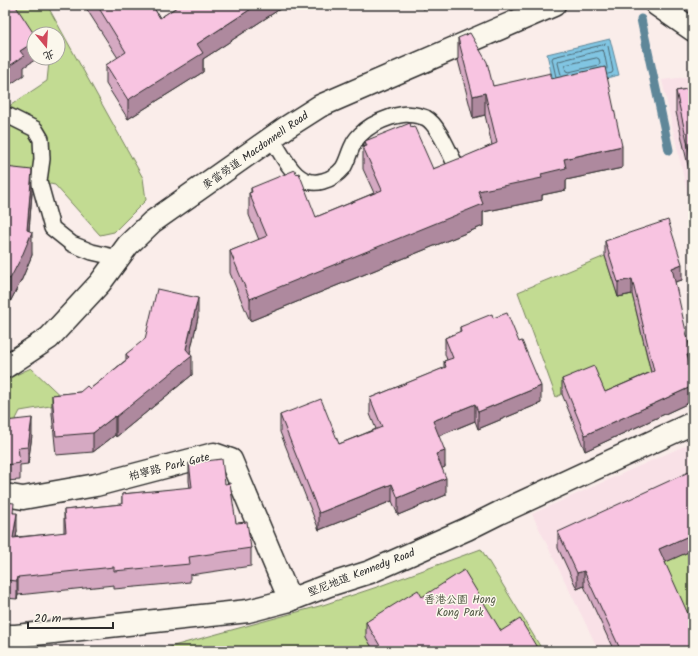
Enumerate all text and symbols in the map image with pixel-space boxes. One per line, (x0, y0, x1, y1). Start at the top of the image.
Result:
north arrow (26, 26, 66, 66)
text: 北 (41, 44, 57, 65)
street label: 麥當勞道 Macdonnell Road (199, 107, 313, 194)
street label: 柏寧路 Park Gate (127, 448, 212, 486)
street label: 堅尼地道 Kennedy Road (305, 544, 418, 602)
park label: 香港公園 Hong Kong Park (424, 591, 496, 622)
scale bar (28, 604, 113, 630)
text: 20 m (34, 609, 62, 628)

